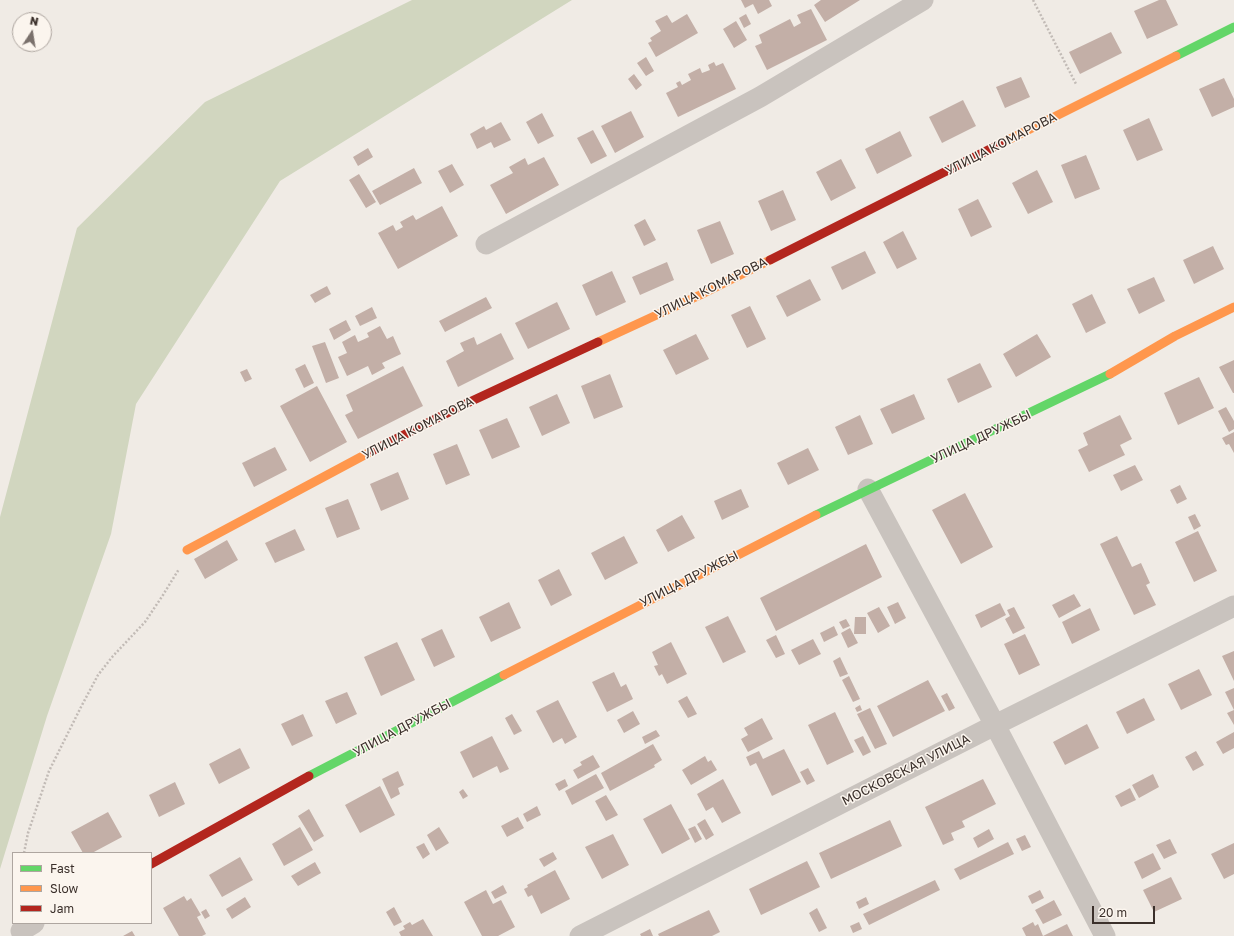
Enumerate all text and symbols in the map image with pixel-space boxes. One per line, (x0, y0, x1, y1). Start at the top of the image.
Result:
north arrow (12, 12, 52, 52)
text: N (29, 14, 40, 28)
street label: УЛИЦА КОМАРОВА (943, 109, 1059, 179)
street label: УЛИЦА КОМАРОВА (652, 254, 770, 322)
street label: УЛИЦА КОМАРОВА (360, 393, 476, 463)
street label: УЛИЦА ДРУЖБЫ (928, 407, 1034, 467)
street label: УЛИЦА ДРУЖБЫ (637, 547, 741, 611)
street label: УЛИЦА ДРУЖБЫ (350, 696, 454, 760)
street label: МОСКОВСКАЯ УЛИЦА (839, 731, 973, 809)
legend (12, 852, 152, 924)
text: Fast (50, 861, 75, 876)
text: Slow (50, 881, 78, 896)
scale bar (1094, 898, 1157, 924)
text: Jam (50, 901, 74, 916)
text: 20 m (1099, 905, 1127, 920)

